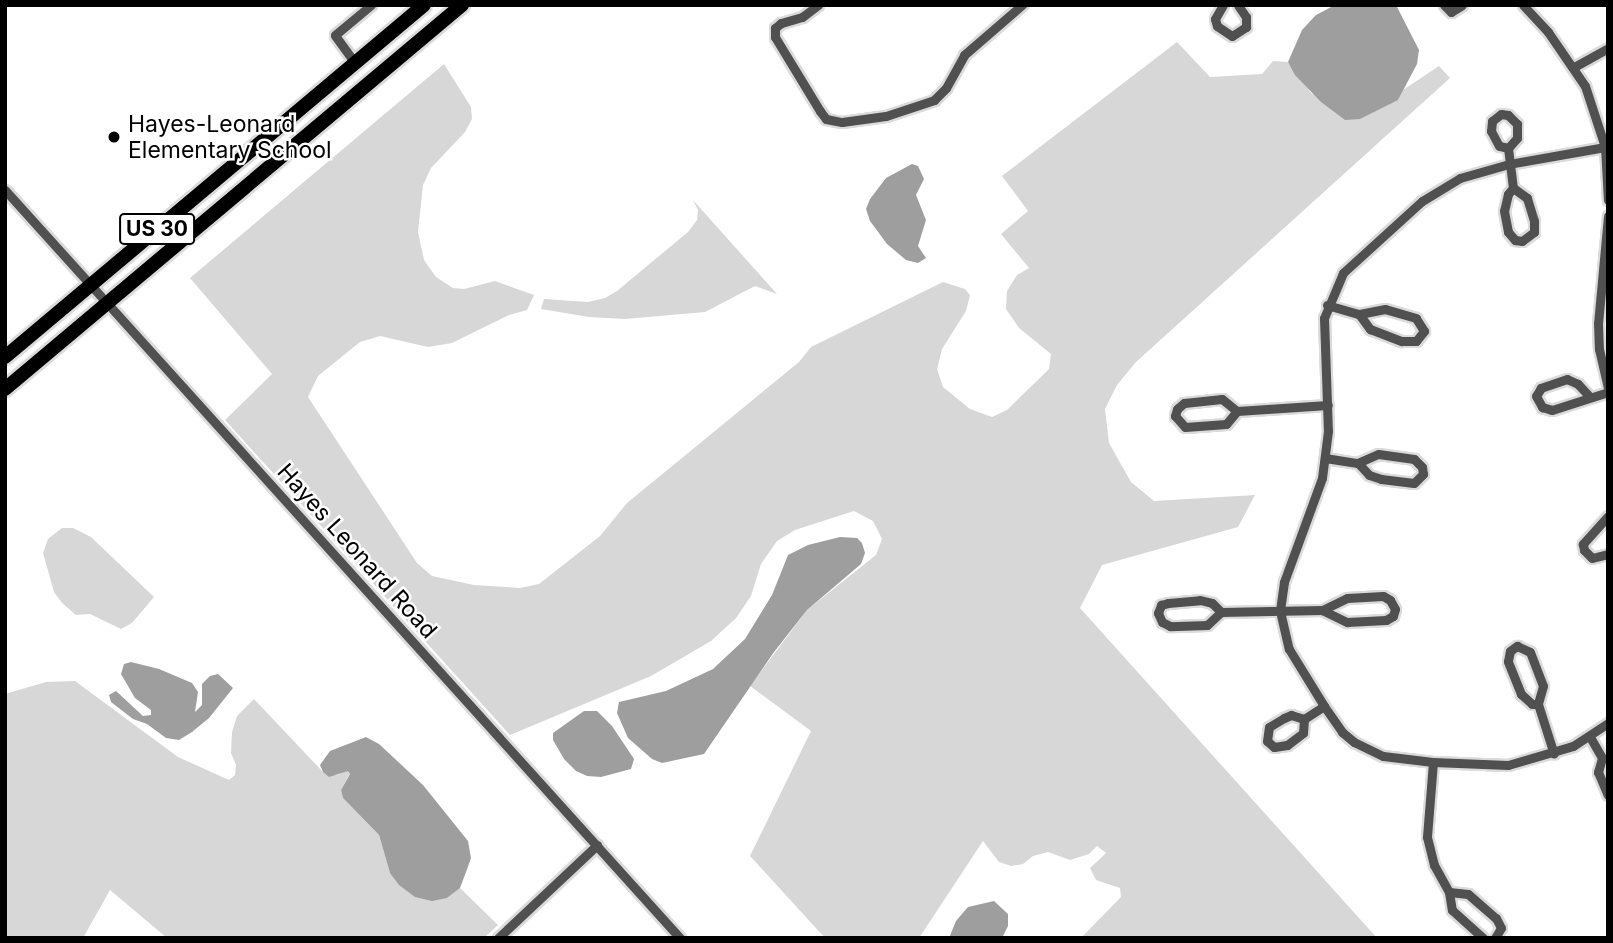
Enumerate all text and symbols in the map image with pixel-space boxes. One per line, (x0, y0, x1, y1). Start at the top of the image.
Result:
place label: Hayes-Leonard Elementary School (128, 110, 332, 164)
marker: Hayes-Leonard Elementary School (106, 129, 122, 145)
road number: US 30 (118, 212, 196, 246)
street label: Hayes Leonard Road (271, 458, 443, 644)

